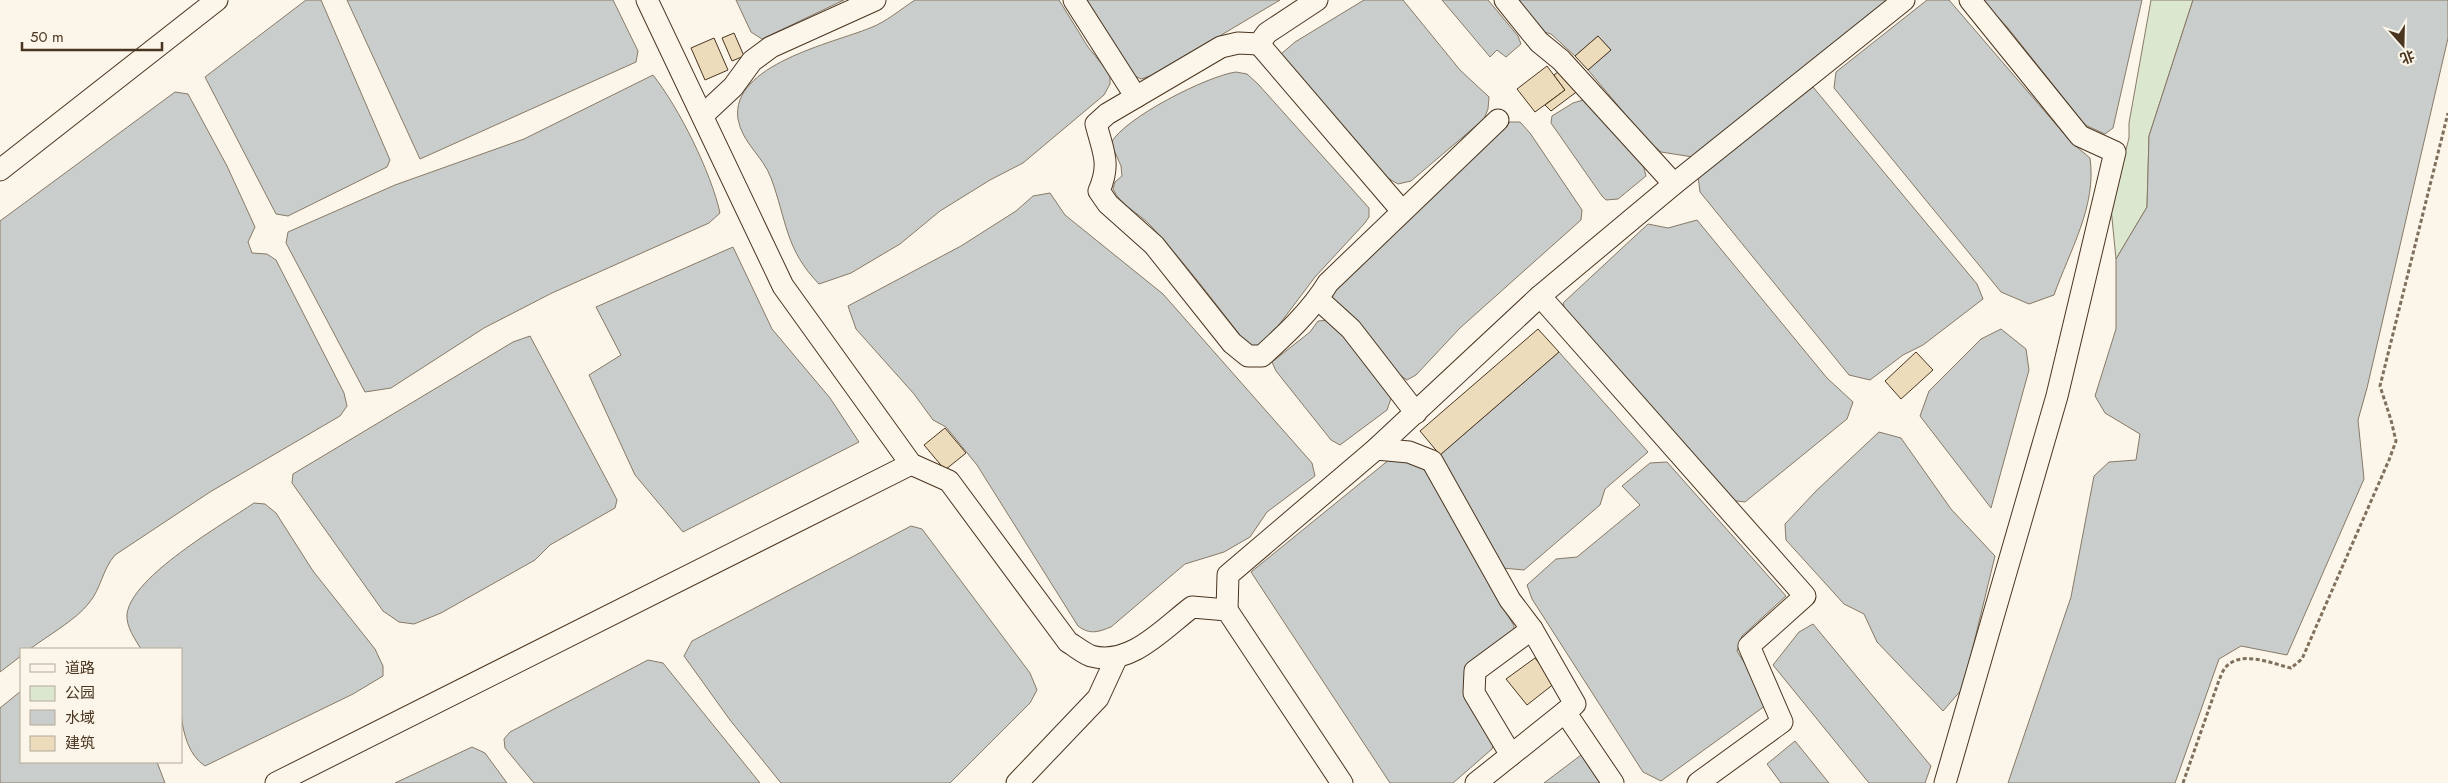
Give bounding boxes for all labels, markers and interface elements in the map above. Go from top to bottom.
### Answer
scale bar [22,20,162,52]
north arrow [2378,20,2428,70]
text: 50 m [30,26,64,48]
text: 北 [2397,45,2417,69]
legend [20,648,182,763]
text: 道路 [65,657,95,679]
text: 公园 [65,682,95,704]
text: 水域 [65,707,95,729]
text: 建筑 [65,732,95,754]

